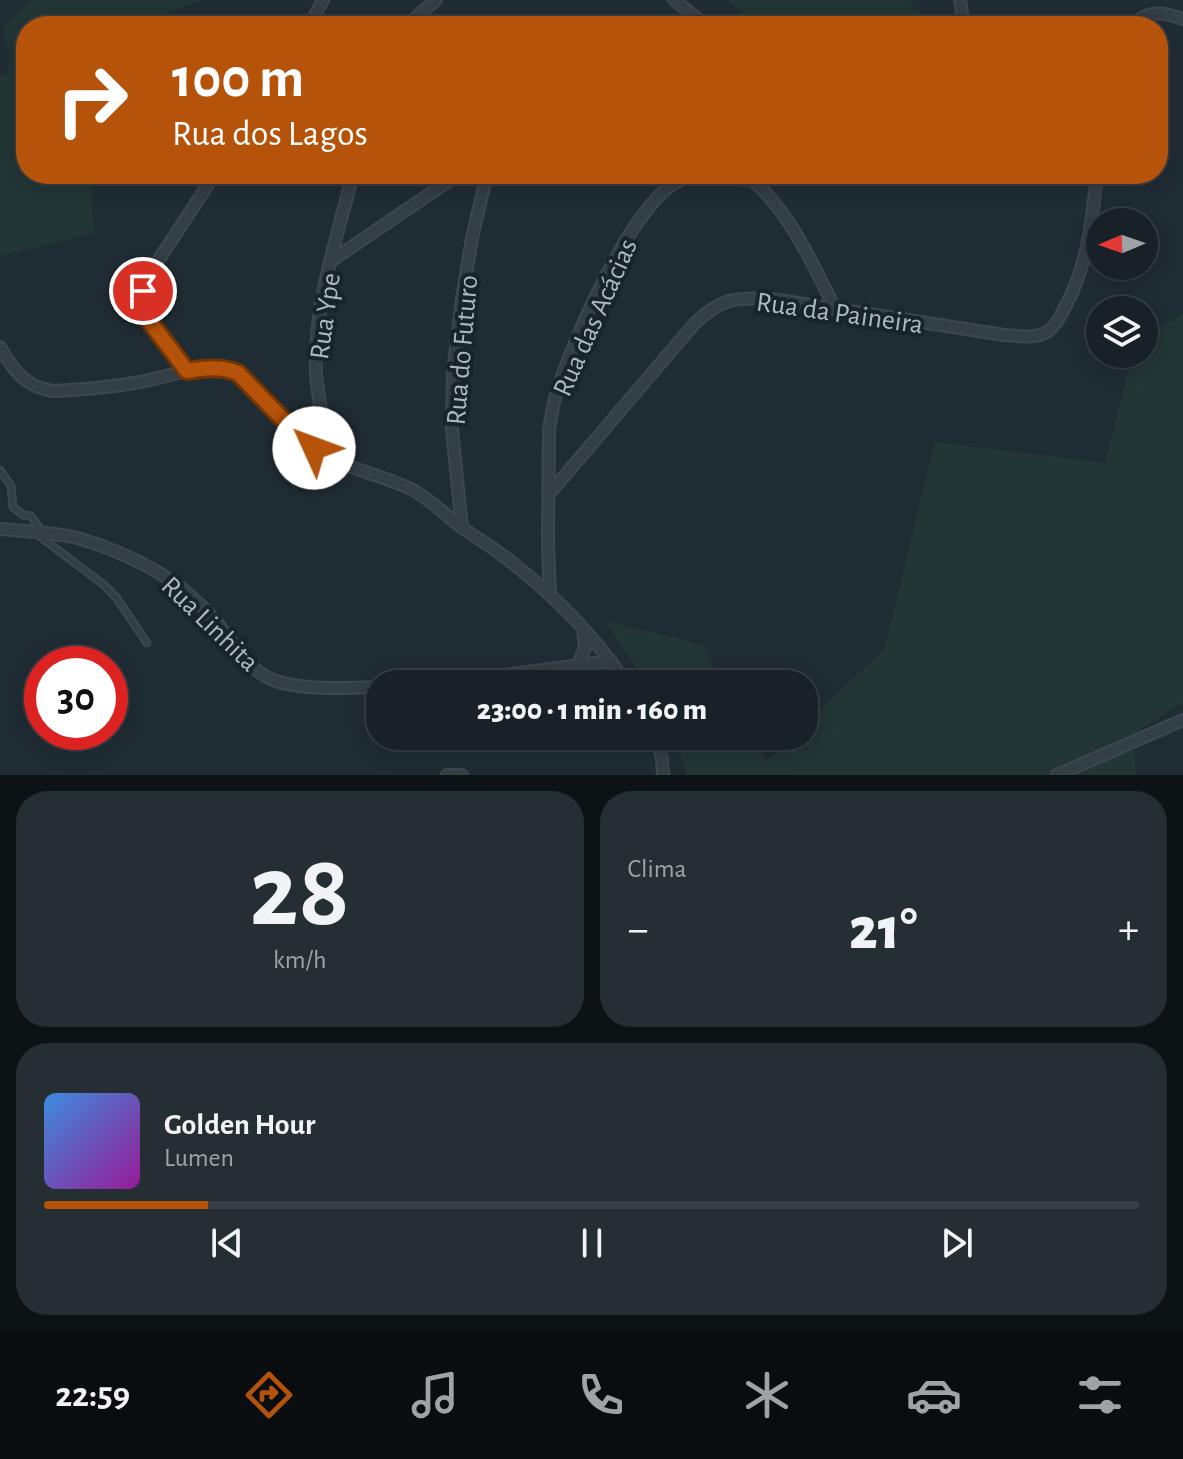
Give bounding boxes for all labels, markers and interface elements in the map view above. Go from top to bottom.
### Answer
icon: right [40,48,144,152]
text: 100 m [172,51,304,107]
text: Rua dos Lagos [172,116,368,152]
north arrow [1086,208,1158,280]
map controls [1086,208,1158,368]
street label: Rua das Acácias [549,235,643,401]
pin [109,257,177,325]
icon: arrive [121,269,165,313]
street label: Rua Ype [306,271,346,361]
street label: Rua do Futuro [442,274,483,426]
street label: Rua da Paineira [754,288,925,340]
button: layers [1086,296,1158,368]
position arrow [272,406,356,490]
street label: Rua Linhita [156,572,264,677]
speed limit sign: 30 [24,646,128,750]
text: 23:00 · 1 min · 160 m [477,695,707,725]
text: 28 [250,841,350,945]
text: Clima [628,856,687,882]
text: 21° [849,900,917,960]
text: − [628,908,649,952]
text: + [1118,908,1139,952]
text: km/h [273,947,327,973]
text: Golden Hour [164,1110,316,1140]
text: Lumen [164,1145,234,1171]
icon: previous [205,1221,249,1265]
icon: pause [570,1221,614,1265]
icon: next [935,1221,979,1265]
icon: directions [241,1367,297,1423]
icon: music [407,1367,463,1423]
icon: phone [573,1367,629,1423]
icon: climate [739,1367,795,1423]
icon: car [906,1367,962,1423]
icon: filters [1072,1367,1128,1423]
text: 22:59 [55,1377,130,1413]

